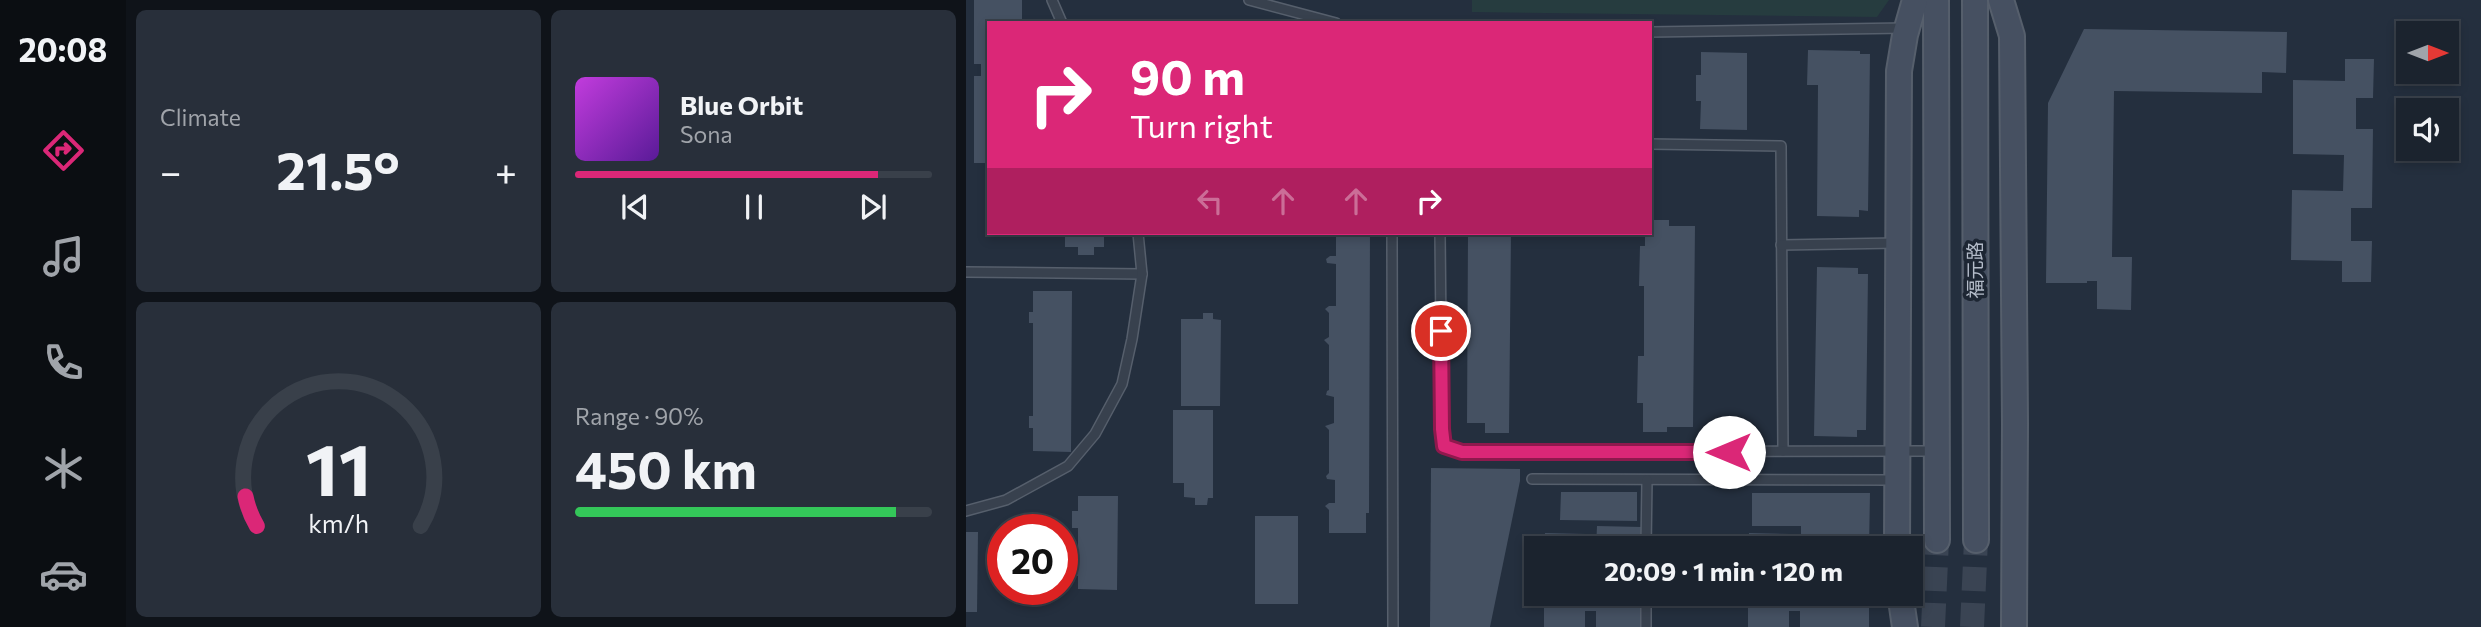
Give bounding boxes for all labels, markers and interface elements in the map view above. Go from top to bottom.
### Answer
north arrow [2396,21,2459,84]
map controls [2396,21,2459,161]
text: 20:08 [19,29,107,69]
text: 90 m [1130,45,1245,105]
icon: right [1015,49,1106,140]
text: Blue Orbit [680,89,803,120]
button: sound [2396,98,2459,161]
text: Climate [160,103,241,131]
text: Turn right [1130,105,1273,145]
text: Sona [680,120,732,148]
icon: directions [39,126,88,175]
text: 21.5° [276,137,400,201]
text: − [160,147,182,194]
text: + [495,147,517,194]
icon: left [1191,182,1229,220]
icon: ahead [1264,182,1302,220]
icon: ahead [1337,182,1375,220]
icon: right [1410,182,1448,220]
icon: previous [616,188,654,226]
icon: pause [735,188,773,226]
icon: next [854,188,892,226]
icon: music [39,232,88,281]
street label: 福元路 [1963,241,1986,299]
pin [1411,301,1471,361]
icon: arrive [1422,312,1460,350]
icon: phone [39,338,88,387]
text: Range · 90% [575,402,703,430]
position arrow [1692,415,1766,489]
text: 11 [306,422,371,511]
text: 450 km [575,436,757,500]
icon: climate [39,444,88,493]
text: km/h [308,507,369,537]
speed limit sign: 20 [987,514,1078,605]
icon: car [39,550,88,599]
text: 20:09 · 1 min · 120 m [1604,555,1843,586]

